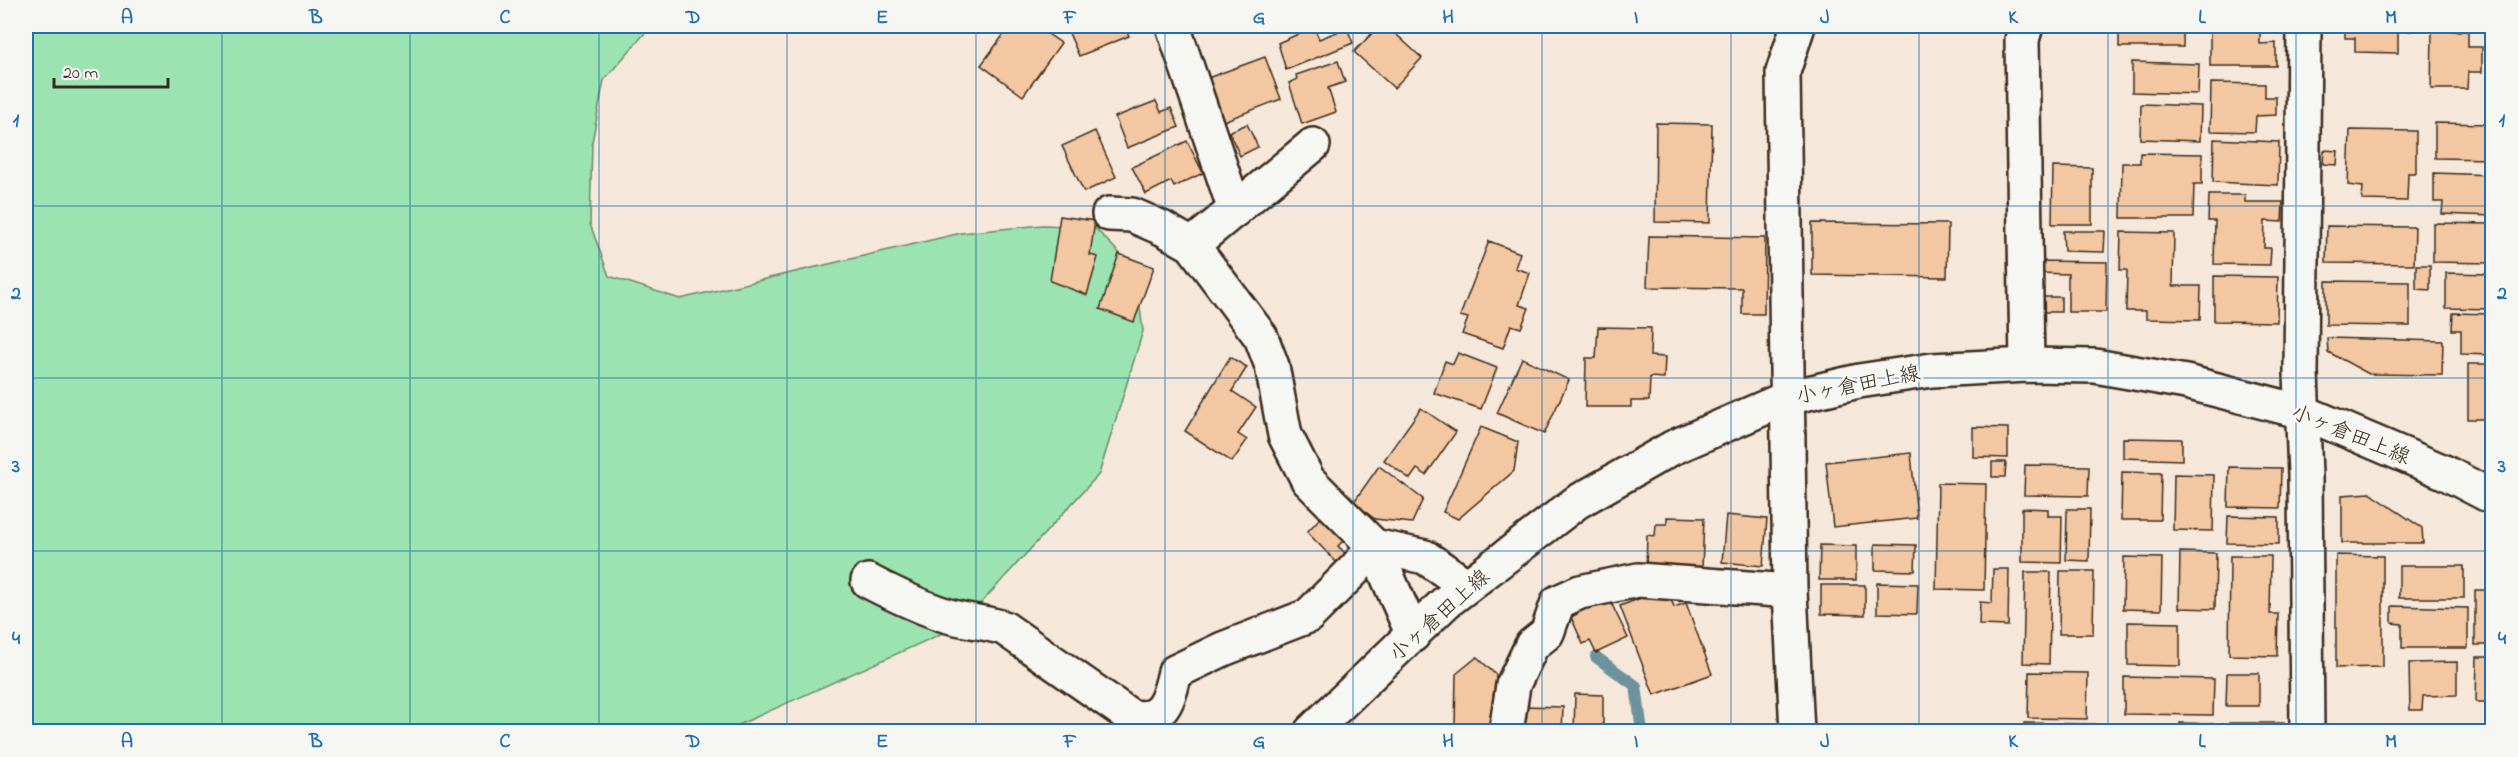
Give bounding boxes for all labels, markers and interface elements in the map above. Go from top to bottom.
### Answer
text: A [121,4,133,33]
text: B [308,4,323,33]
text: C [500,4,511,33]
text: D [685,4,700,33]
text: E [876,4,888,33]
text: F [1063,4,1077,33]
text: G [1253,4,1266,33]
text: H [1442,4,1454,33]
text: I [1634,4,1639,33]
text: J [1820,4,1830,33]
text: K [2008,4,2019,33]
text: L [2198,4,2206,33]
text: M [2385,4,2397,33]
scale bar [54,51,168,89]
text: 20 m [63,61,98,87]
text: 1 [13,107,20,136]
text: 1 [2499,107,2506,136]
text: 2 [10,280,21,309]
text: 2 [2496,280,2507,309]
street label: 小ヶ倉田上線 [1794,359,1923,413]
street label: 小ヶ倉田上線 [2286,398,2414,473]
text: 3 [11,453,20,482]
text: 3 [2497,453,2506,482]
street label: 小ヶ倉田上線 [1383,563,1497,670]
text: 4 [12,625,21,654]
text: 4 [2498,625,2507,654]
text: A [121,728,133,757]
text: B [308,728,323,757]
text: C [500,728,511,757]
text: D [685,728,700,757]
text: E [876,728,888,757]
text: F [1063,728,1077,757]
text: G [1253,728,1266,757]
text: H [1442,728,1454,757]
text: I [1634,728,1639,757]
text: J [1820,728,1830,757]
text: K [2008,728,2019,757]
text: L [2198,728,2206,757]
text: M [2385,728,2397,757]

